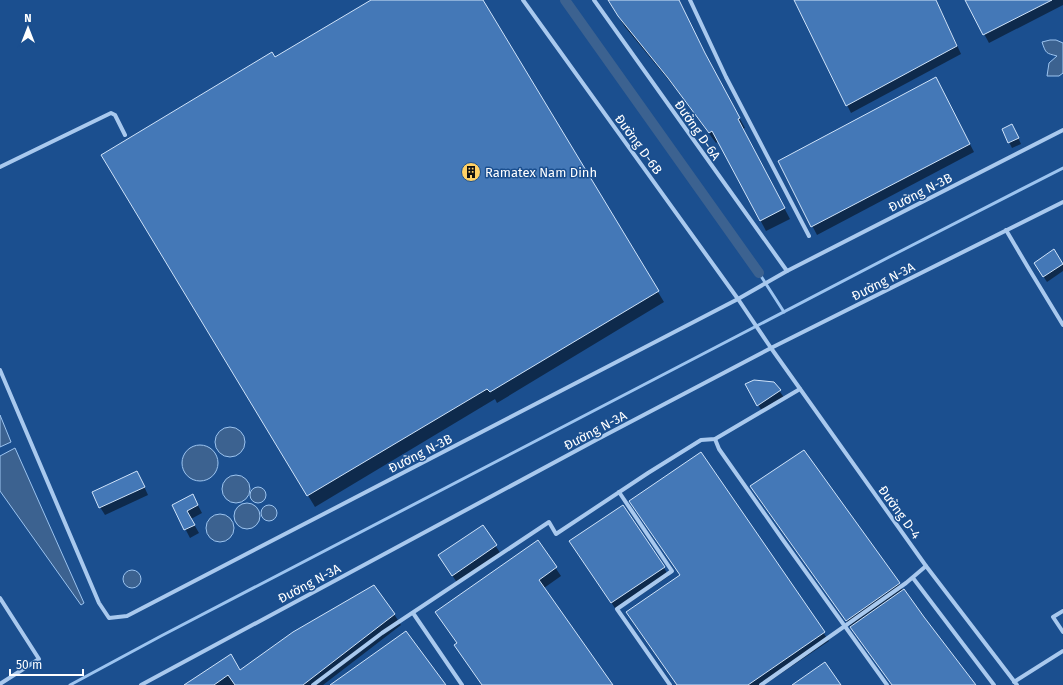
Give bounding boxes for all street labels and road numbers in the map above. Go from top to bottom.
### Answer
street label: Đường D-6A [671,97,724,164]
street label: Đường D-6B [612,112,665,177]
street label: Đường N-3B [886,170,955,215]
street label: Đường N-3A [849,259,918,304]
street label: Đường N-3A [561,407,630,453]
street label: Đường N-3B [386,431,455,476]
street label: Đường D-4 [875,483,924,542]
street label: Đường N-3A [275,560,344,606]

